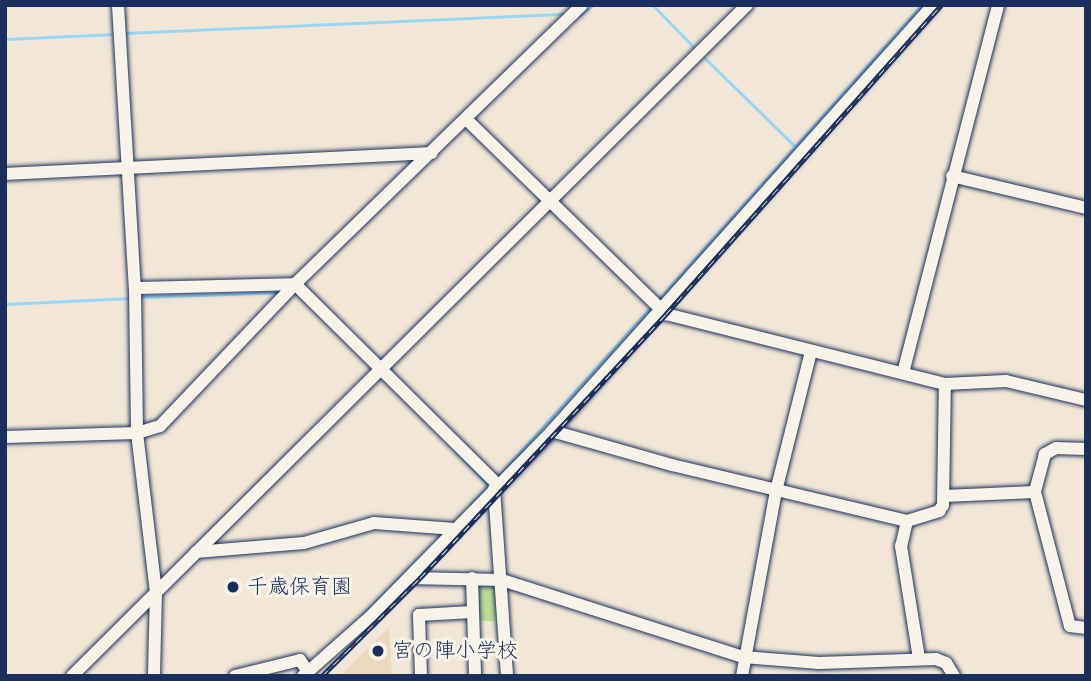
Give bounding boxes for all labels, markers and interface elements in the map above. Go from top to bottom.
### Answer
place label: 千歳保育園 [247,574,352,600]
marker: 千歳保育園 [225,579,241,595]
place label: 宮の陣小学校 [392,638,518,664]
marker: 宮の陣小学校 [370,643,386,659]

